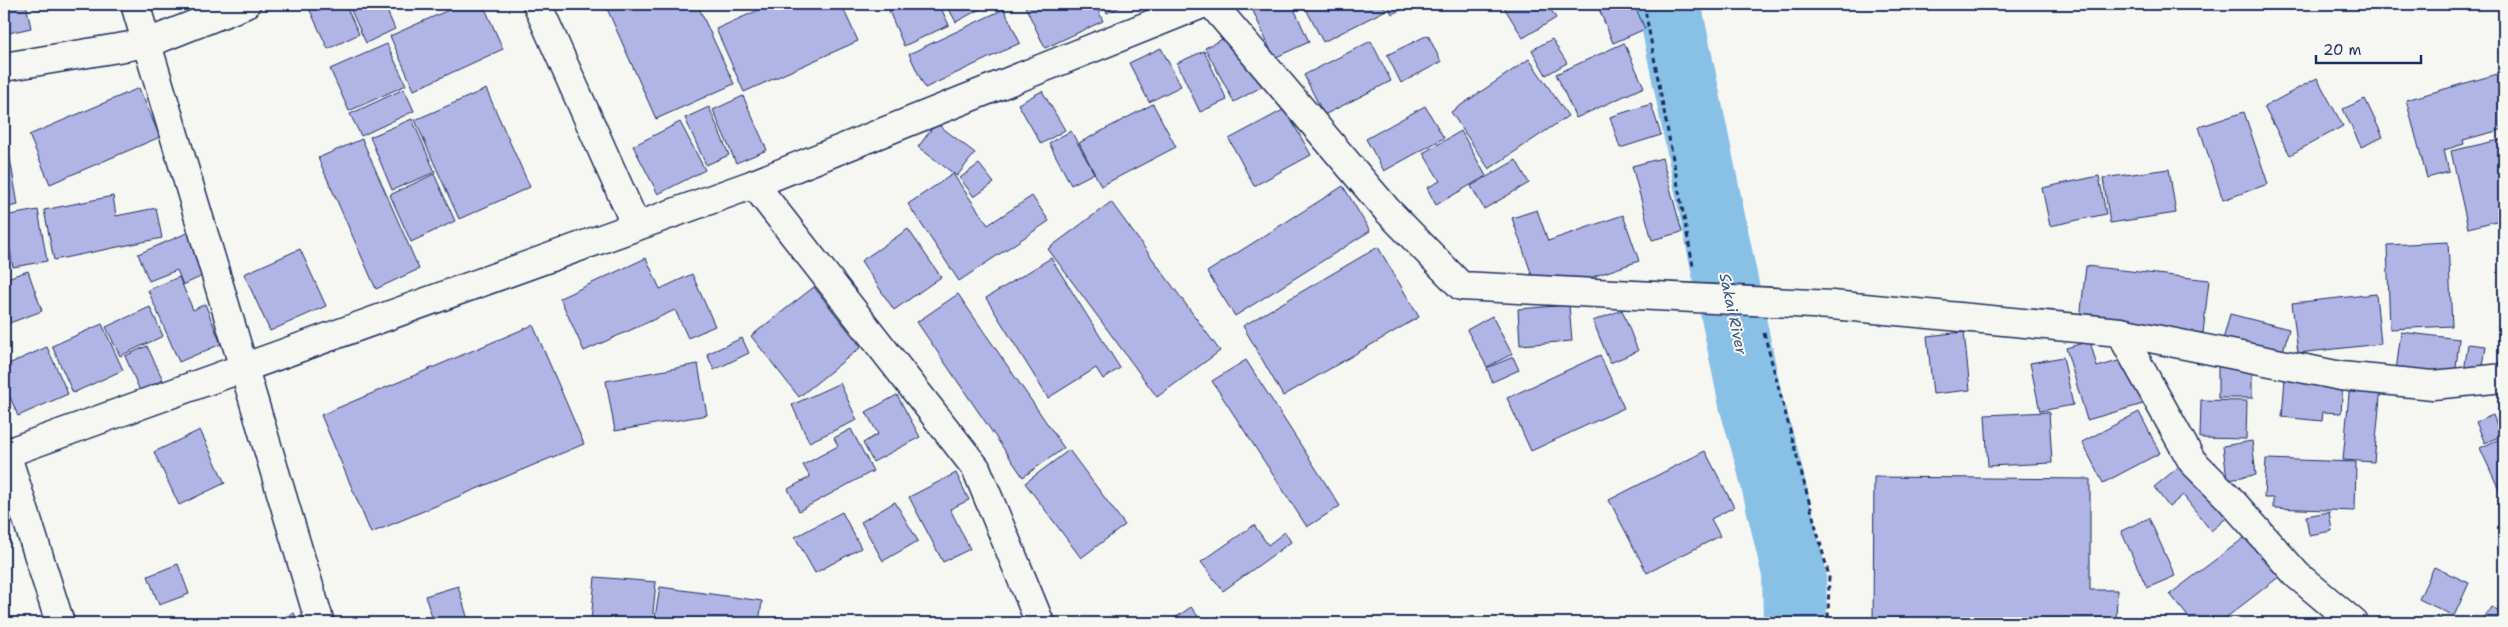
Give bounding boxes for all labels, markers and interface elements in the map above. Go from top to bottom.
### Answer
scale bar [2316,32,2420,64]
text: 20 m [2323,40,2362,60]
water label: Sakai River [1715,271,1752,357]

